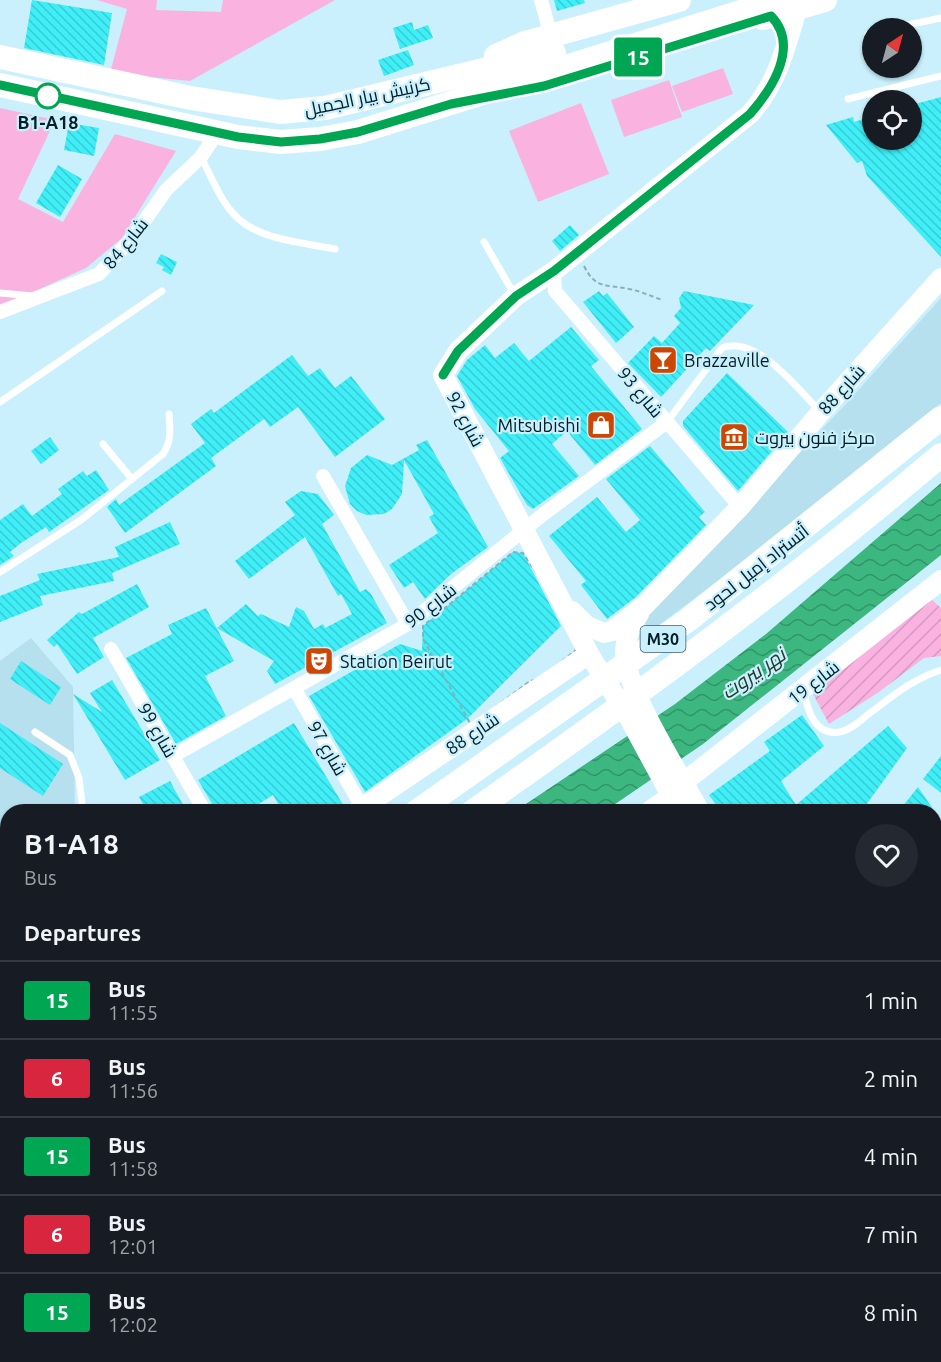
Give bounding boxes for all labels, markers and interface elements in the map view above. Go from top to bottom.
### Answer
north arrow [862,18,922,78]
map controls [862,18,922,150]
line badge: 15 [611,38,665,76]
text: 15 [626,45,650,69]
street label: كرنيش بيار الجميل [302,73,432,121]
marker: B1-A18 [35,83,61,109]
button: locate [862,90,922,150]
place label: B1-A18 [18,112,78,132]
street label: شارع 84 [99,214,154,274]
bar icon: Brazzaville [647,344,679,376]
place label: Brazzaville [684,350,770,370]
street label: شارع 88 [814,360,871,420]
street label: شارع 93 [612,363,668,423]
street label: شارع 92 [441,388,489,451]
shop icon: Mitsubishi [585,409,617,441]
place label: Mitsubishi [497,415,580,435]
museum icon: مركز فنون بيروت [718,421,750,453]
place label: مركز فنون بيروت [755,427,875,449]
street label: أتستراد إميل لحود [700,520,813,615]
street label: شارع 90 [400,579,461,634]
road number: M30 [640,626,686,652]
water label: نهر بيروت [716,641,792,704]
theatre icon: Station Beirut [303,645,335,677]
place label: Station Beirut [340,651,452,671]
street label: شارع 19 [783,656,844,711]
street label: شارع 99 [132,699,181,762]
street label: شارع 88 [442,708,504,760]
street label: شارع 97 [302,717,351,780]
button: heart [855,824,918,887]
text: B1-A18 [24,828,119,859]
text: Bus [24,866,57,889]
text: Departures [24,920,141,945]
text: Bus [108,976,146,1001]
text: 15 [45,988,69,1012]
text: 1 min [864,988,918,1013]
text: 11:55 [108,1001,158,1024]
text: Bus [108,1054,146,1079]
text: 6 [51,1066,63,1090]
text: 2 min [864,1066,918,1091]
text: 11:56 [108,1079,158,1102]
text: Bus [108,1132,146,1157]
text: 15 [45,1144,69,1168]
text: 4 min [864,1144,918,1169]
text: 11:58 [108,1157,158,1180]
text: Bus [108,1210,146,1235]
text: 6 [51,1222,63,1246]
text: 7 min [864,1222,918,1247]
text: 12:01 [108,1235,158,1258]
text: Bus [108,1288,146,1313]
text: 15 [45,1300,69,1324]
text: 8 min [864,1300,918,1325]
text: 12:02 [108,1313,158,1336]

